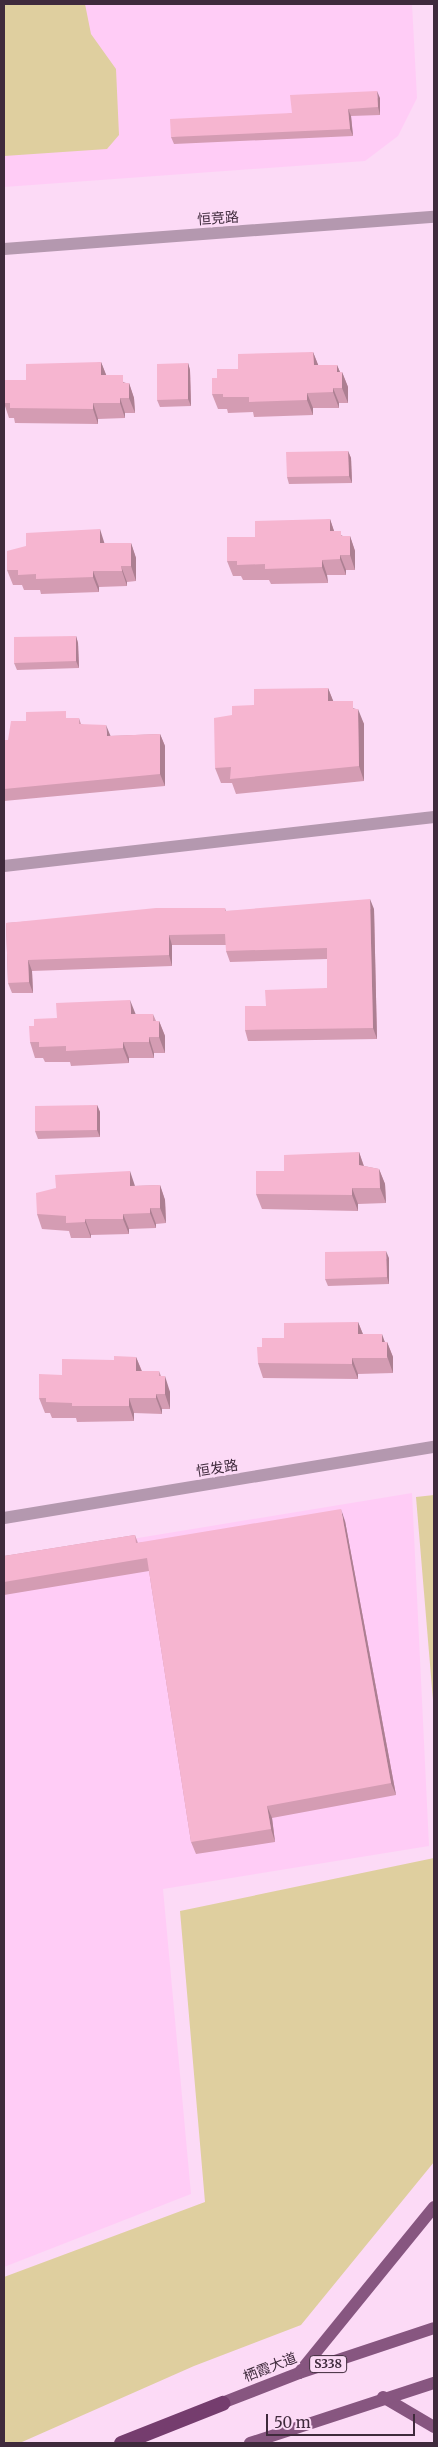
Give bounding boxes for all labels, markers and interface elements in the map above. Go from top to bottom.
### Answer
street label: 恒竞路 [196,208,240,228]
street label: 恒发路 [195,1456,239,1480]
street label: 栖霞大道 [241,2349,299,2385]
road number: S338 [308,2354,348,2374]
scale bar [268,2404,417,2436]
text: 50 m [274,2413,311,2432]

